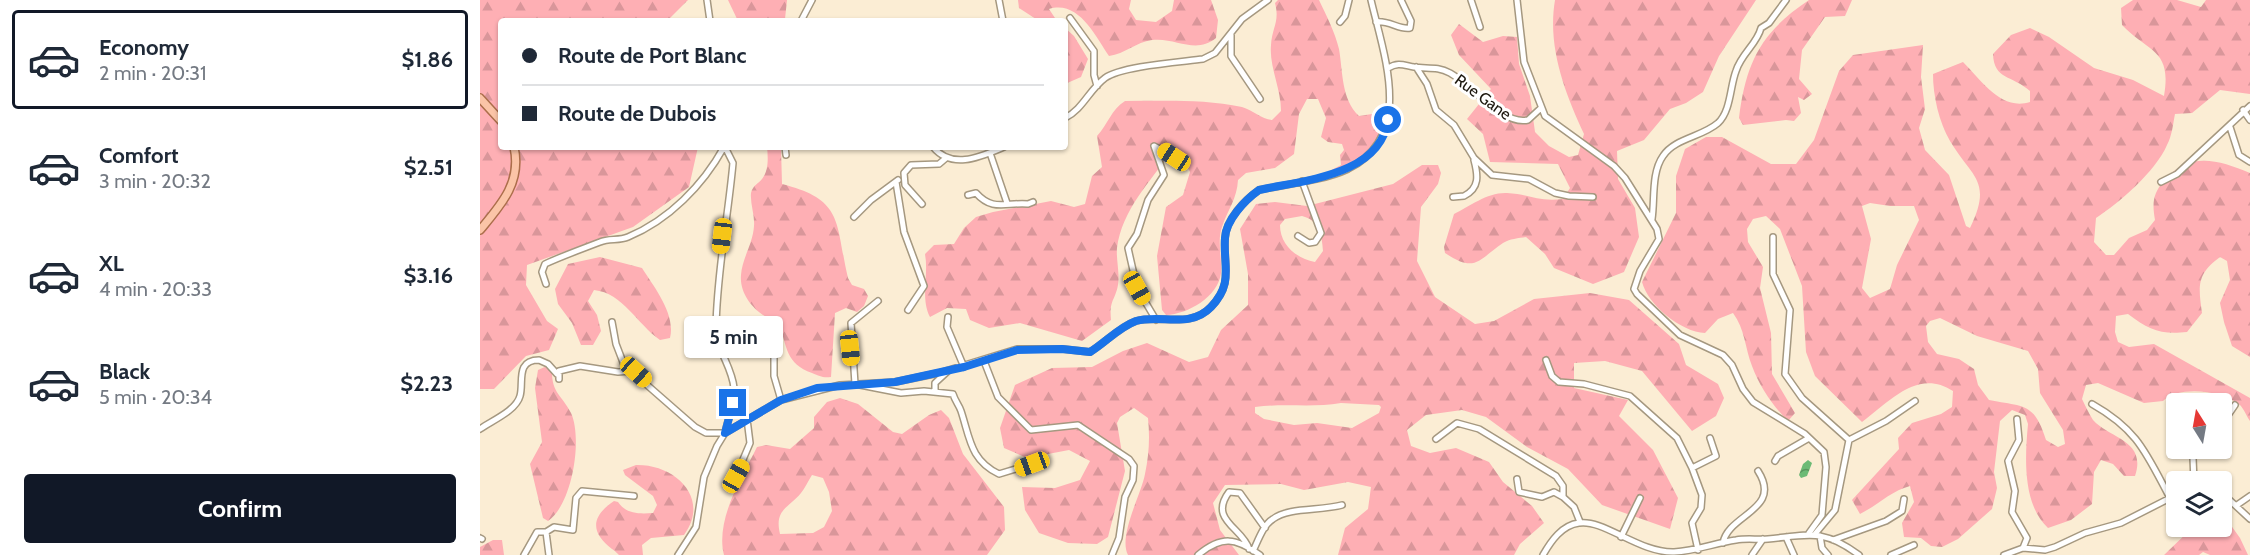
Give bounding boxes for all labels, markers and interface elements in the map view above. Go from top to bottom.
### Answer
icon: car [27,33,81,87]
text: Economy [99,34,189,61]
text: Route de Port Blanc [558,42,746,69]
text: $1.86 [402,46,453,73]
text: 2 min · 20:31 [99,61,207,85]
street label: Rue Gane [1451,70,1515,124]
text: Route de Dubois [558,100,716,127]
route start [1374,106,1401,133]
car [1154,140,1194,174]
icon: car [27,141,81,195]
text: Comfort [99,142,178,169]
text: $2.51 [404,154,453,181]
text: 3 min · 20:32 [99,169,211,193]
car [711,217,733,255]
icon: car [27,249,81,303]
text: XL [99,250,124,277]
text: $3.16 [403,262,453,289]
car [1120,268,1154,308]
text: 4 min · 20:33 [99,277,212,301]
callout: 5 min [684,316,782,358]
text: 5 min [709,325,758,349]
car [839,329,861,367]
car [617,353,655,391]
icon: car [27,357,81,411]
text: Black [99,358,150,385]
text: $2.23 [400,370,453,397]
text: 5 min · 20:34 [99,385,212,409]
route end [719,389,746,416]
north arrow [2166,393,2232,459]
map controls [2166,393,2232,537]
car [1012,449,1052,479]
car [719,456,753,496]
button: layers [2166,471,2232,537]
button: Confirm [24,474,456,543]

